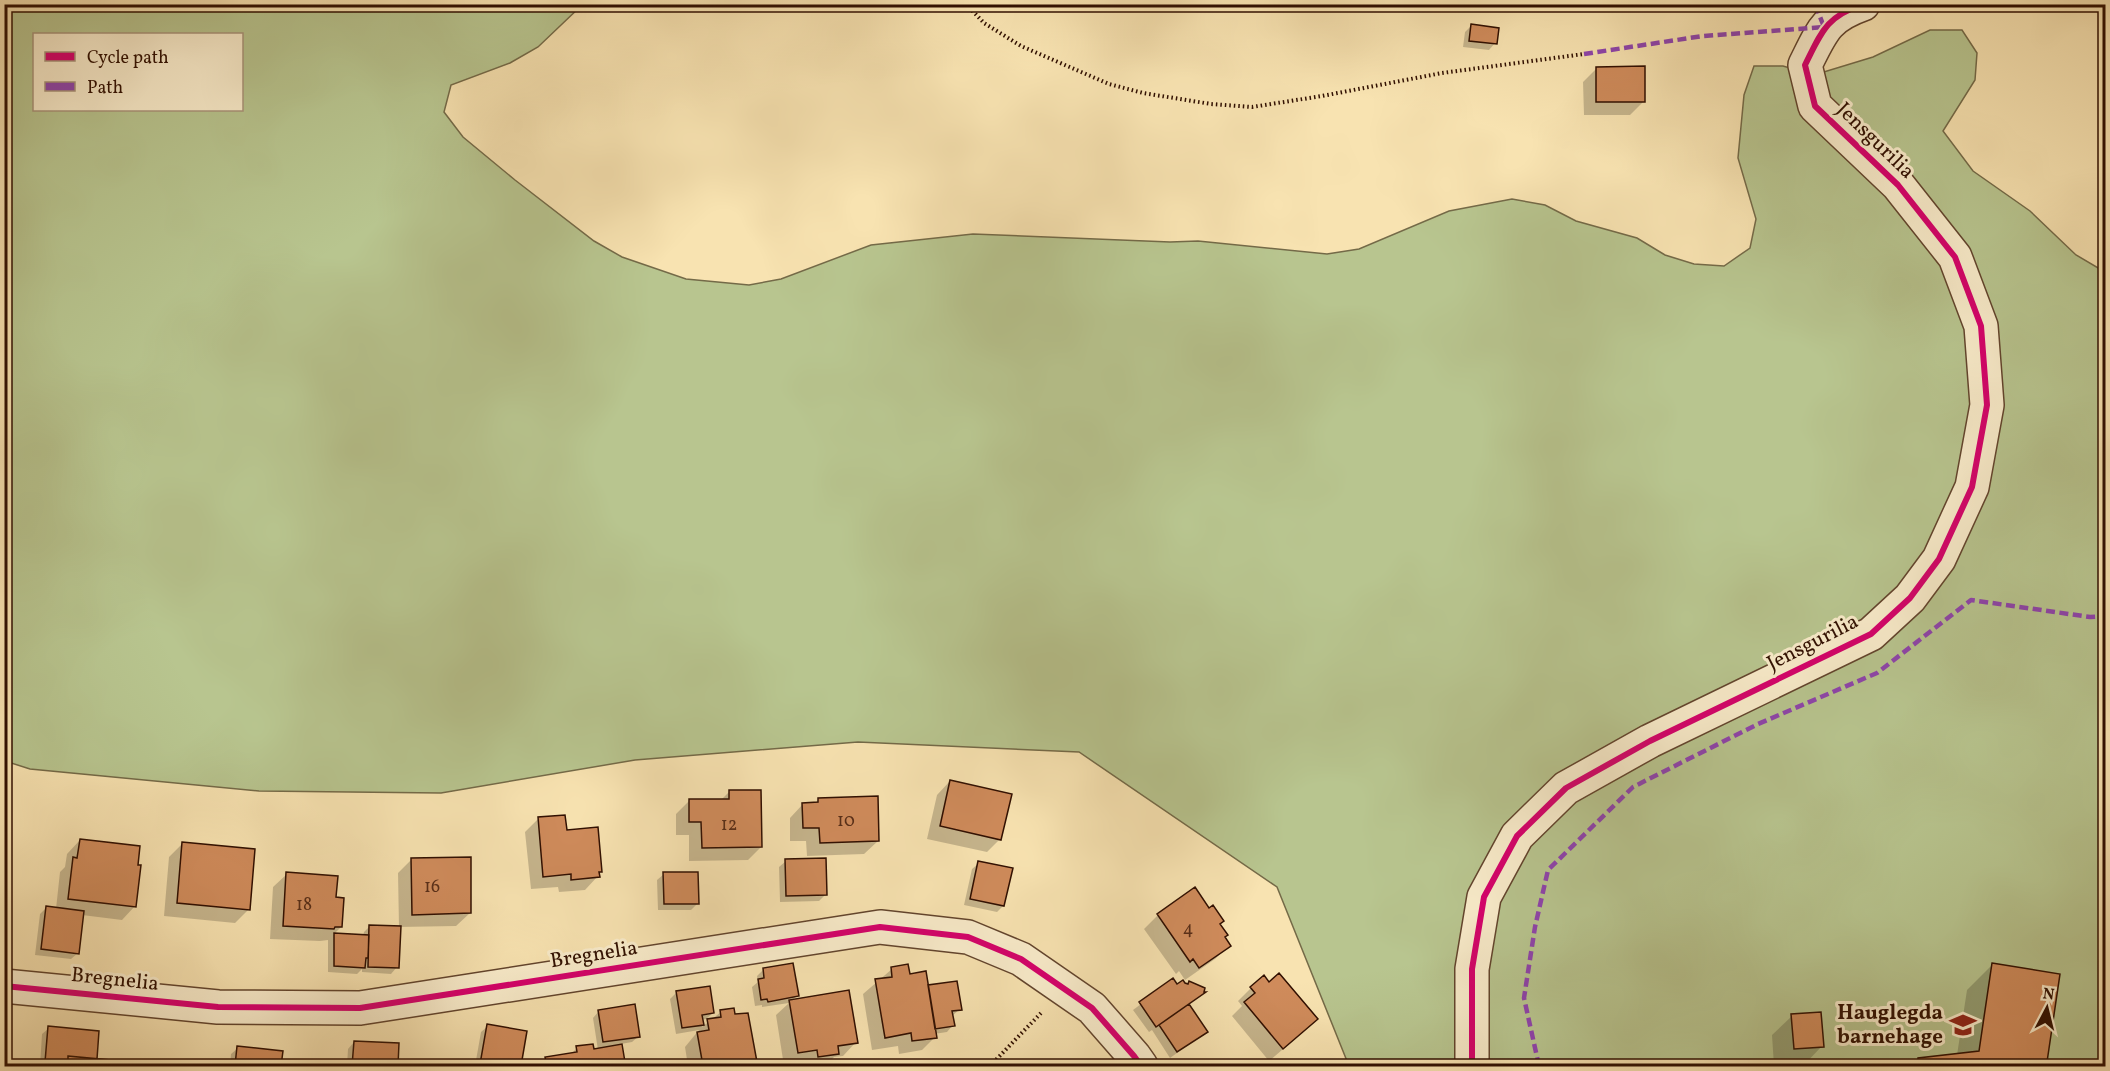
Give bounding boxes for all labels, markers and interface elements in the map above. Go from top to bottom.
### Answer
legend [33,33,243,111]
text: Cycle path [87,46,169,71]
text: Path [87,76,123,101]
street label: Jensgurilia [1829,96,1921,186]
street label: Jensgurilia [1762,608,1864,678]
house number: 10 [837,809,855,834]
house number: 12 [721,813,737,838]
house number: 16 [424,875,440,900]
house number: 18 [296,893,312,918]
house number: 4 [1183,917,1193,942]
street label: Bregnelia [548,934,640,976]
street label: Bregnelia [70,961,160,999]
north arrow [2017,978,2077,1038]
text: N [2041,983,2056,1007]
place label: Hauglegda barnehage [1837,999,1943,1052]
school or university icon: Hauglegda barnehage [1948,1010,1978,1040]

